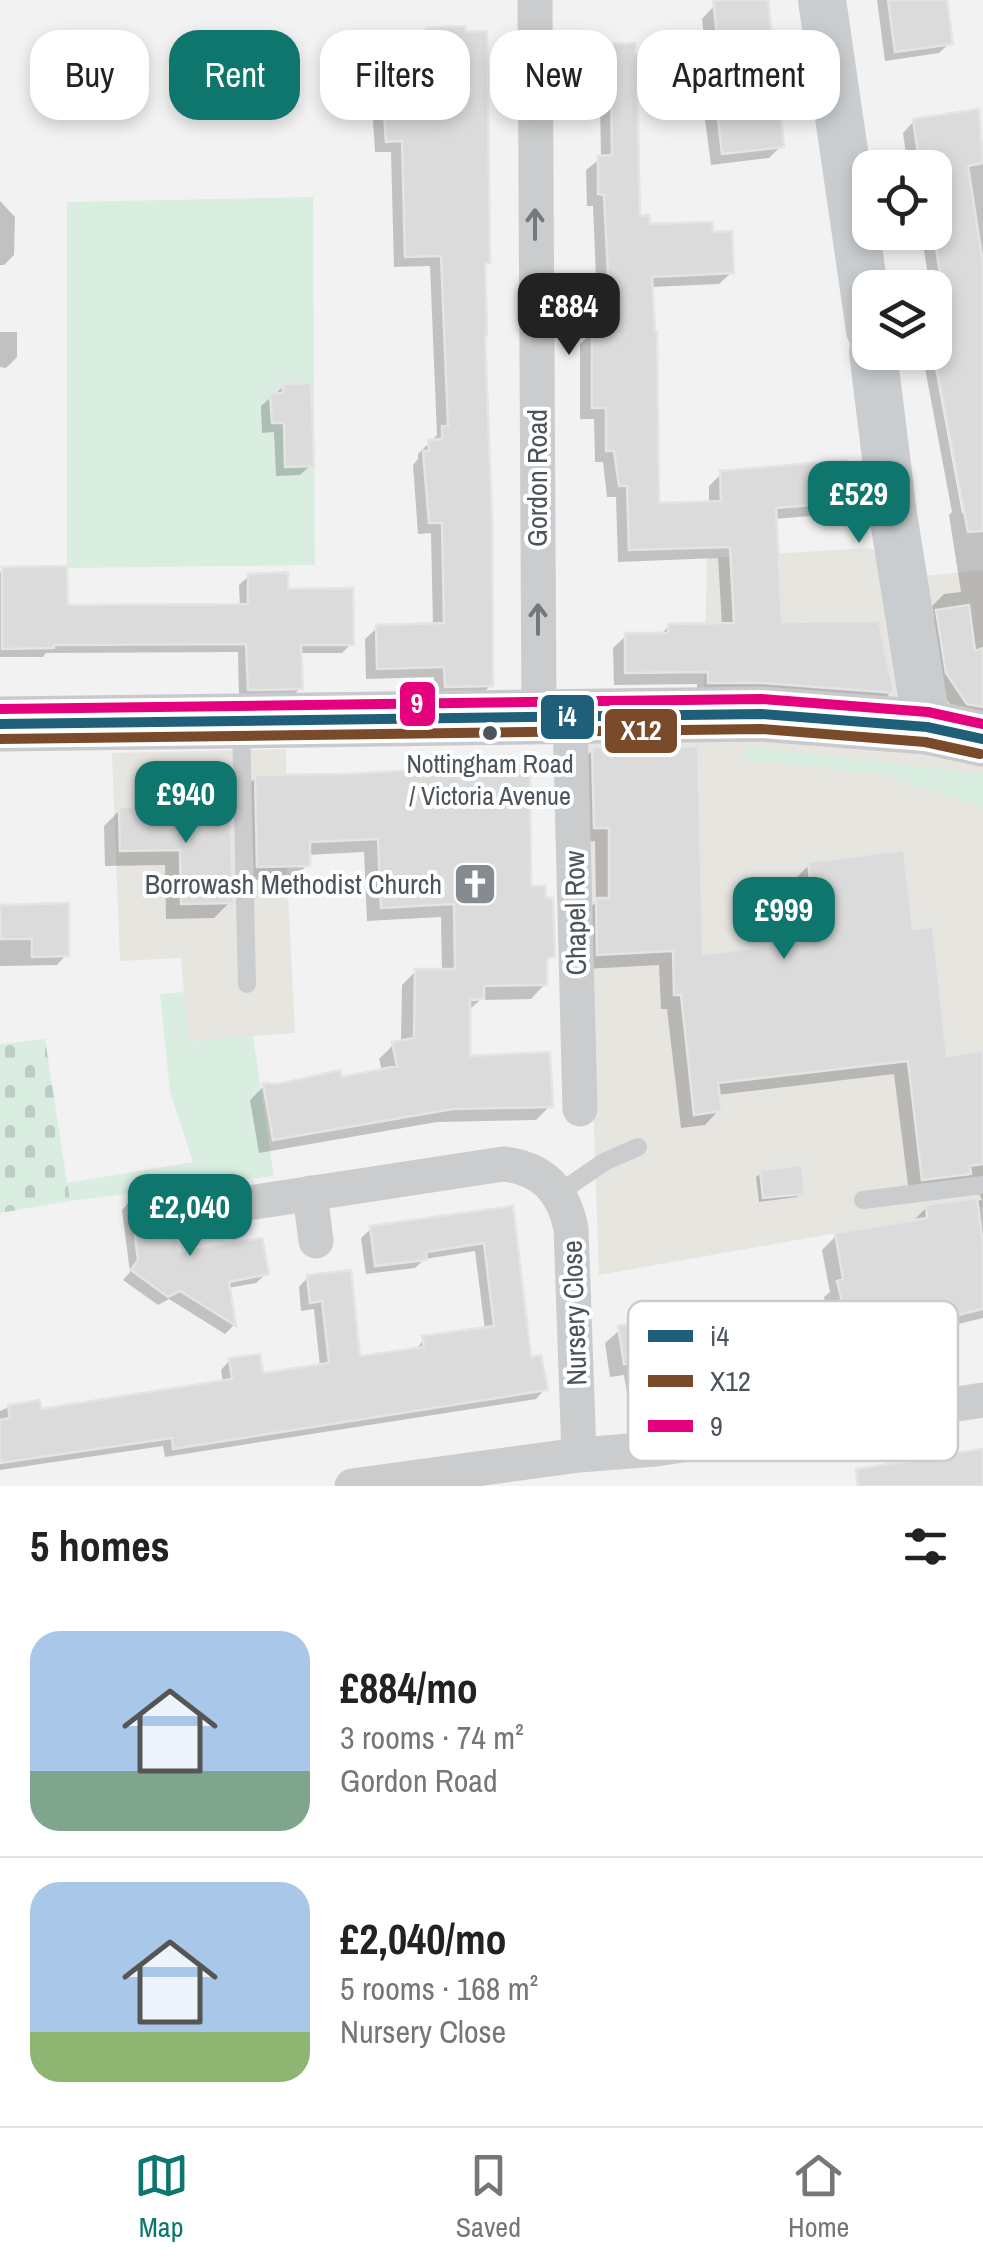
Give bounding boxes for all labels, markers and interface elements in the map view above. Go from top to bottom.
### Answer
chip: Buy [30,30,149,120]
chip: Rent [169,30,300,120]
chip: Filters [320,30,470,120]
chip: New [490,30,617,120]
chip: Apartment [637,30,840,120]
map controls [852,150,952,370]
button: locate [852,150,952,250]
one-way arrow [526,208,544,240]
button: layers [852,270,952,370]
pin: £884 [510,273,628,358]
text: £884 [540,284,598,327]
street label: Gordon Road [518,409,556,547]
pin: £529 [800,461,918,546]
text: £529 [830,472,888,515]
one-way arrow [528,603,548,636]
line badge: 9 [398,680,437,728]
text: 9 [411,684,423,722]
line badge: i4 [539,693,596,741]
text: i4 [557,697,577,735]
line badge: X12 [603,707,679,755]
text: X12 [621,711,661,749]
marker: Nottingham Road / Victoria Avenue [480,723,500,743]
place label: Nottingham Road / Victoria Avenue [406,746,574,813]
pin: £940 [127,761,245,846]
text: £940 [157,772,215,815]
street label: Chapel Row [555,850,595,976]
church icon: Borrowash Methodist Church [452,861,498,907]
place label: Borrowash Methodist Church [145,865,442,903]
pin: £999 [725,877,843,962]
text: £999 [755,888,813,931]
pin: £2,040 [109,1174,271,1259]
text: £2,040 [150,1185,230,1228]
street label: Nursery Close [552,1240,596,1386]
legend [628,1301,958,1461]
text: i4 [710,1317,729,1355]
text: X12 [710,1362,751,1400]
text: 9 [710,1407,723,1445]
text: 5 homes [30,1518,170,1574]
icon: filters [898,1519,953,1574]
text: £884/mo [340,1660,478,1716]
icon: home [110,1671,230,1791]
text: 3 rooms · 74 m² [340,1716,524,1759]
text: Gordon Road [340,1759,498,1802]
text: £2,040/mo [340,1911,507,1967]
icon: home [110,1922,230,2042]
text: 5 rooms · 168 m² [340,1967,538,2010]
text: Nursery Close [340,2010,506,2053]
tab: Map [134,2148,189,2246]
tab: Saved [456,2148,521,2246]
tab: Home [788,2148,849,2246]

